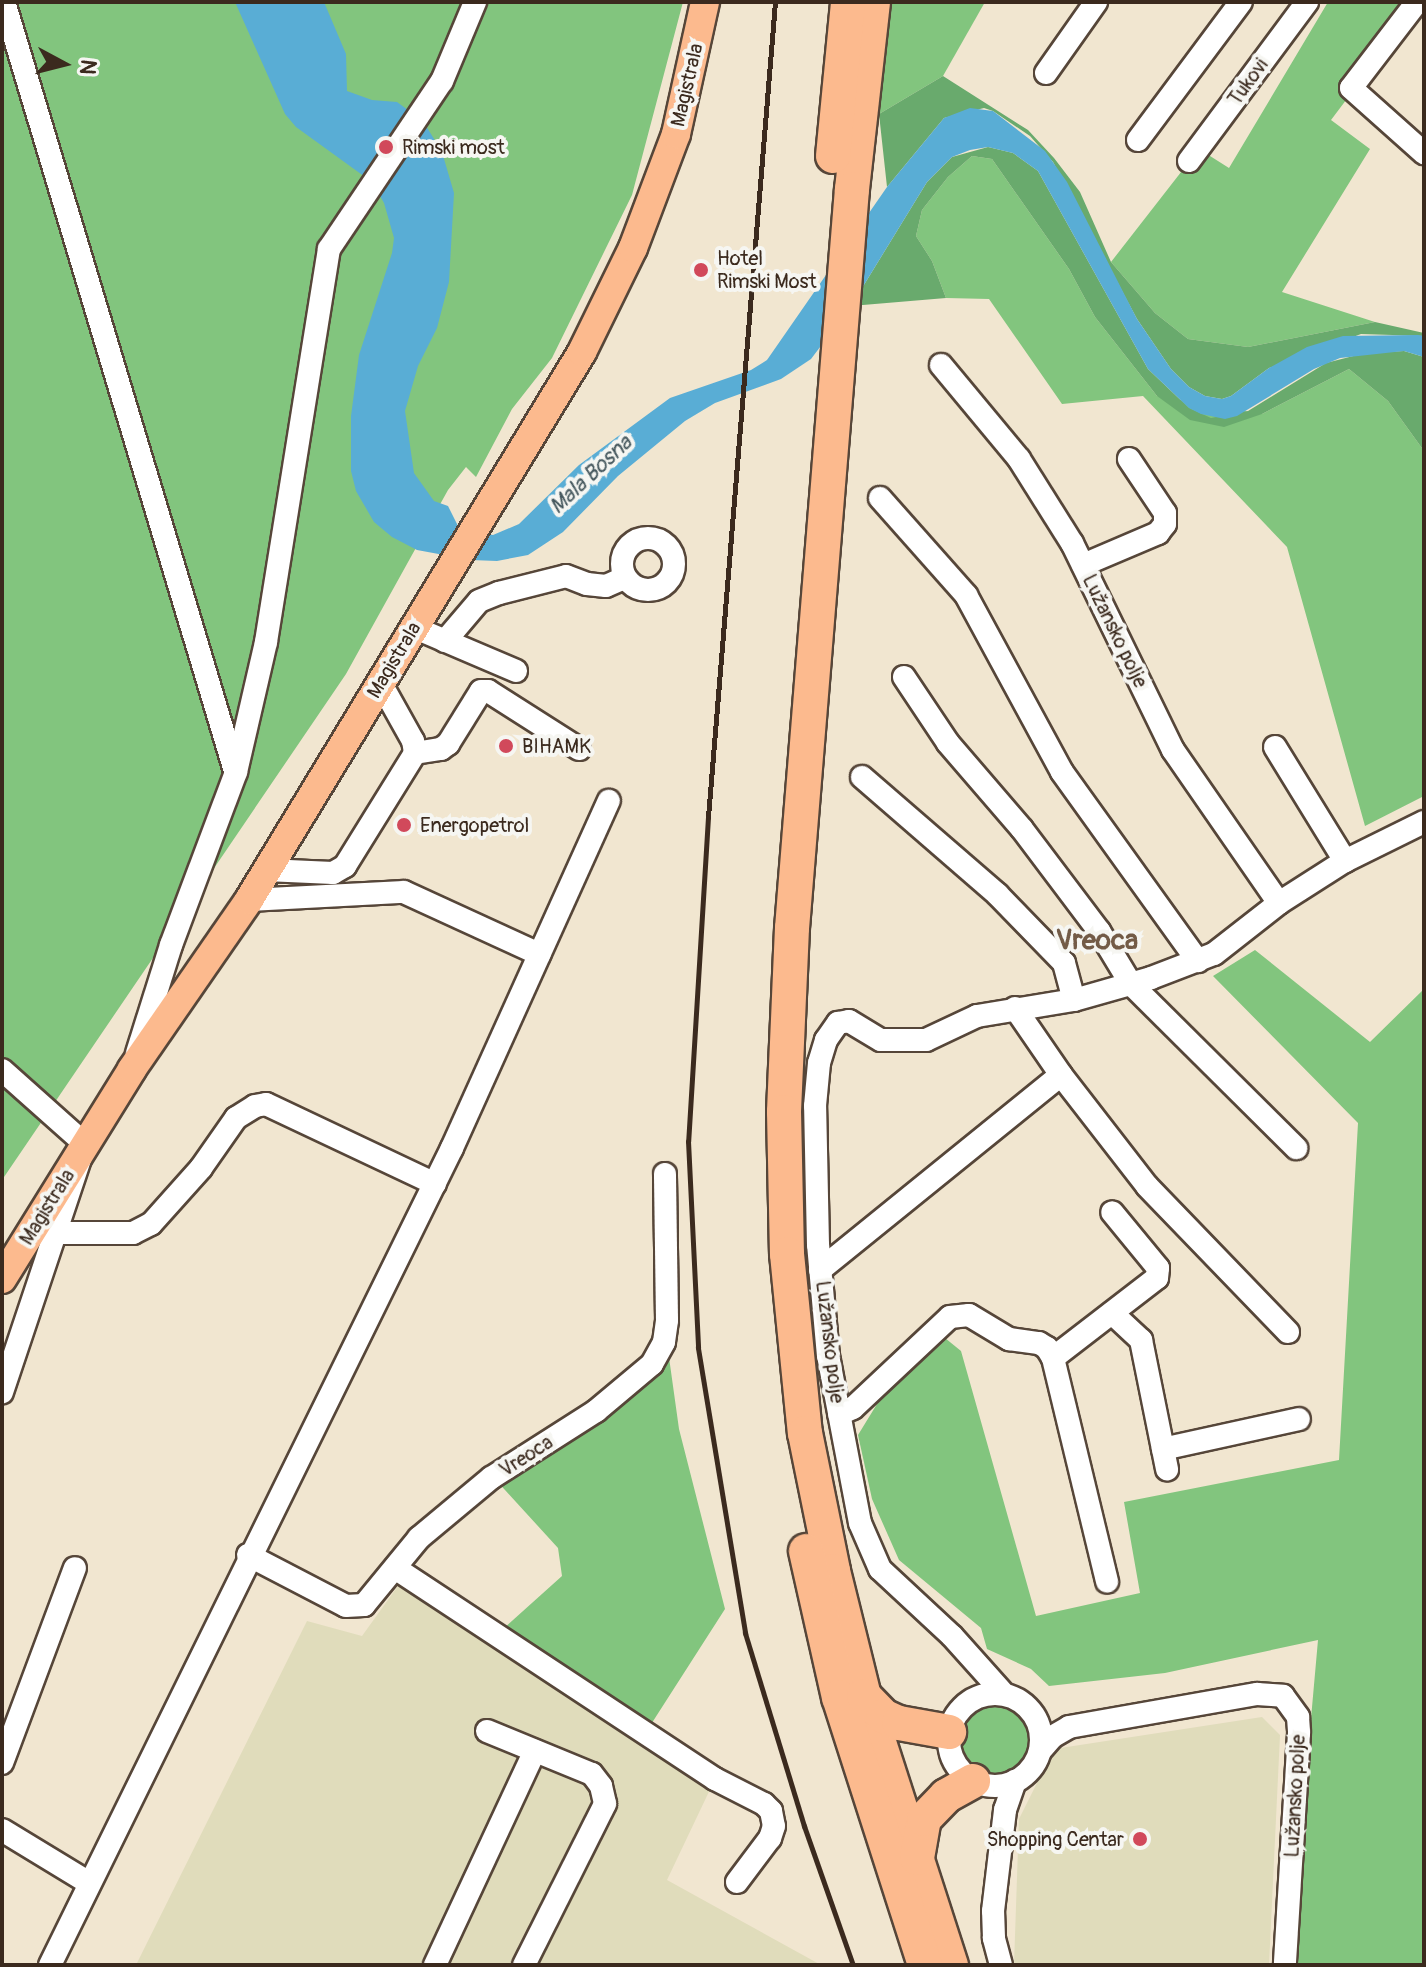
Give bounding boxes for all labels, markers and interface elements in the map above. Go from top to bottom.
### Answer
north arrow [24,24,104,104]
street label: Magistrala [666,41,708,129]
street label: Tukovi [1223,54,1273,110]
text: N [73,58,103,76]
place label: Rimski most [402,135,505,159]
marker: Rimski most [377,138,395,156]
place label: Hotel Rimski Most [717,246,816,293]
marker: Hotel Rimski Most [692,261,710,279]
water label: Mala Bosna [544,430,638,520]
street label: Lužansko polje [1077,570,1153,692]
street label: Magistrala [362,617,426,703]
place label: BIHAMK [522,734,591,758]
marker: BIHAMK [497,737,515,755]
place label: Energopetrol [420,813,529,837]
marker: Energopetrol [395,816,413,834]
district label: Vreoca [1056,924,1138,958]
street label: Magistrala [14,1165,80,1249]
street label: Lužansko polje [811,1279,849,1405]
street label: Vreoca [495,1430,557,1482]
street label: Lužansko polje [1280,1734,1310,1858]
place label: Shopping Centar [987,1827,1124,1851]
marker: Shopping Centar [1131,1830,1149,1848]

